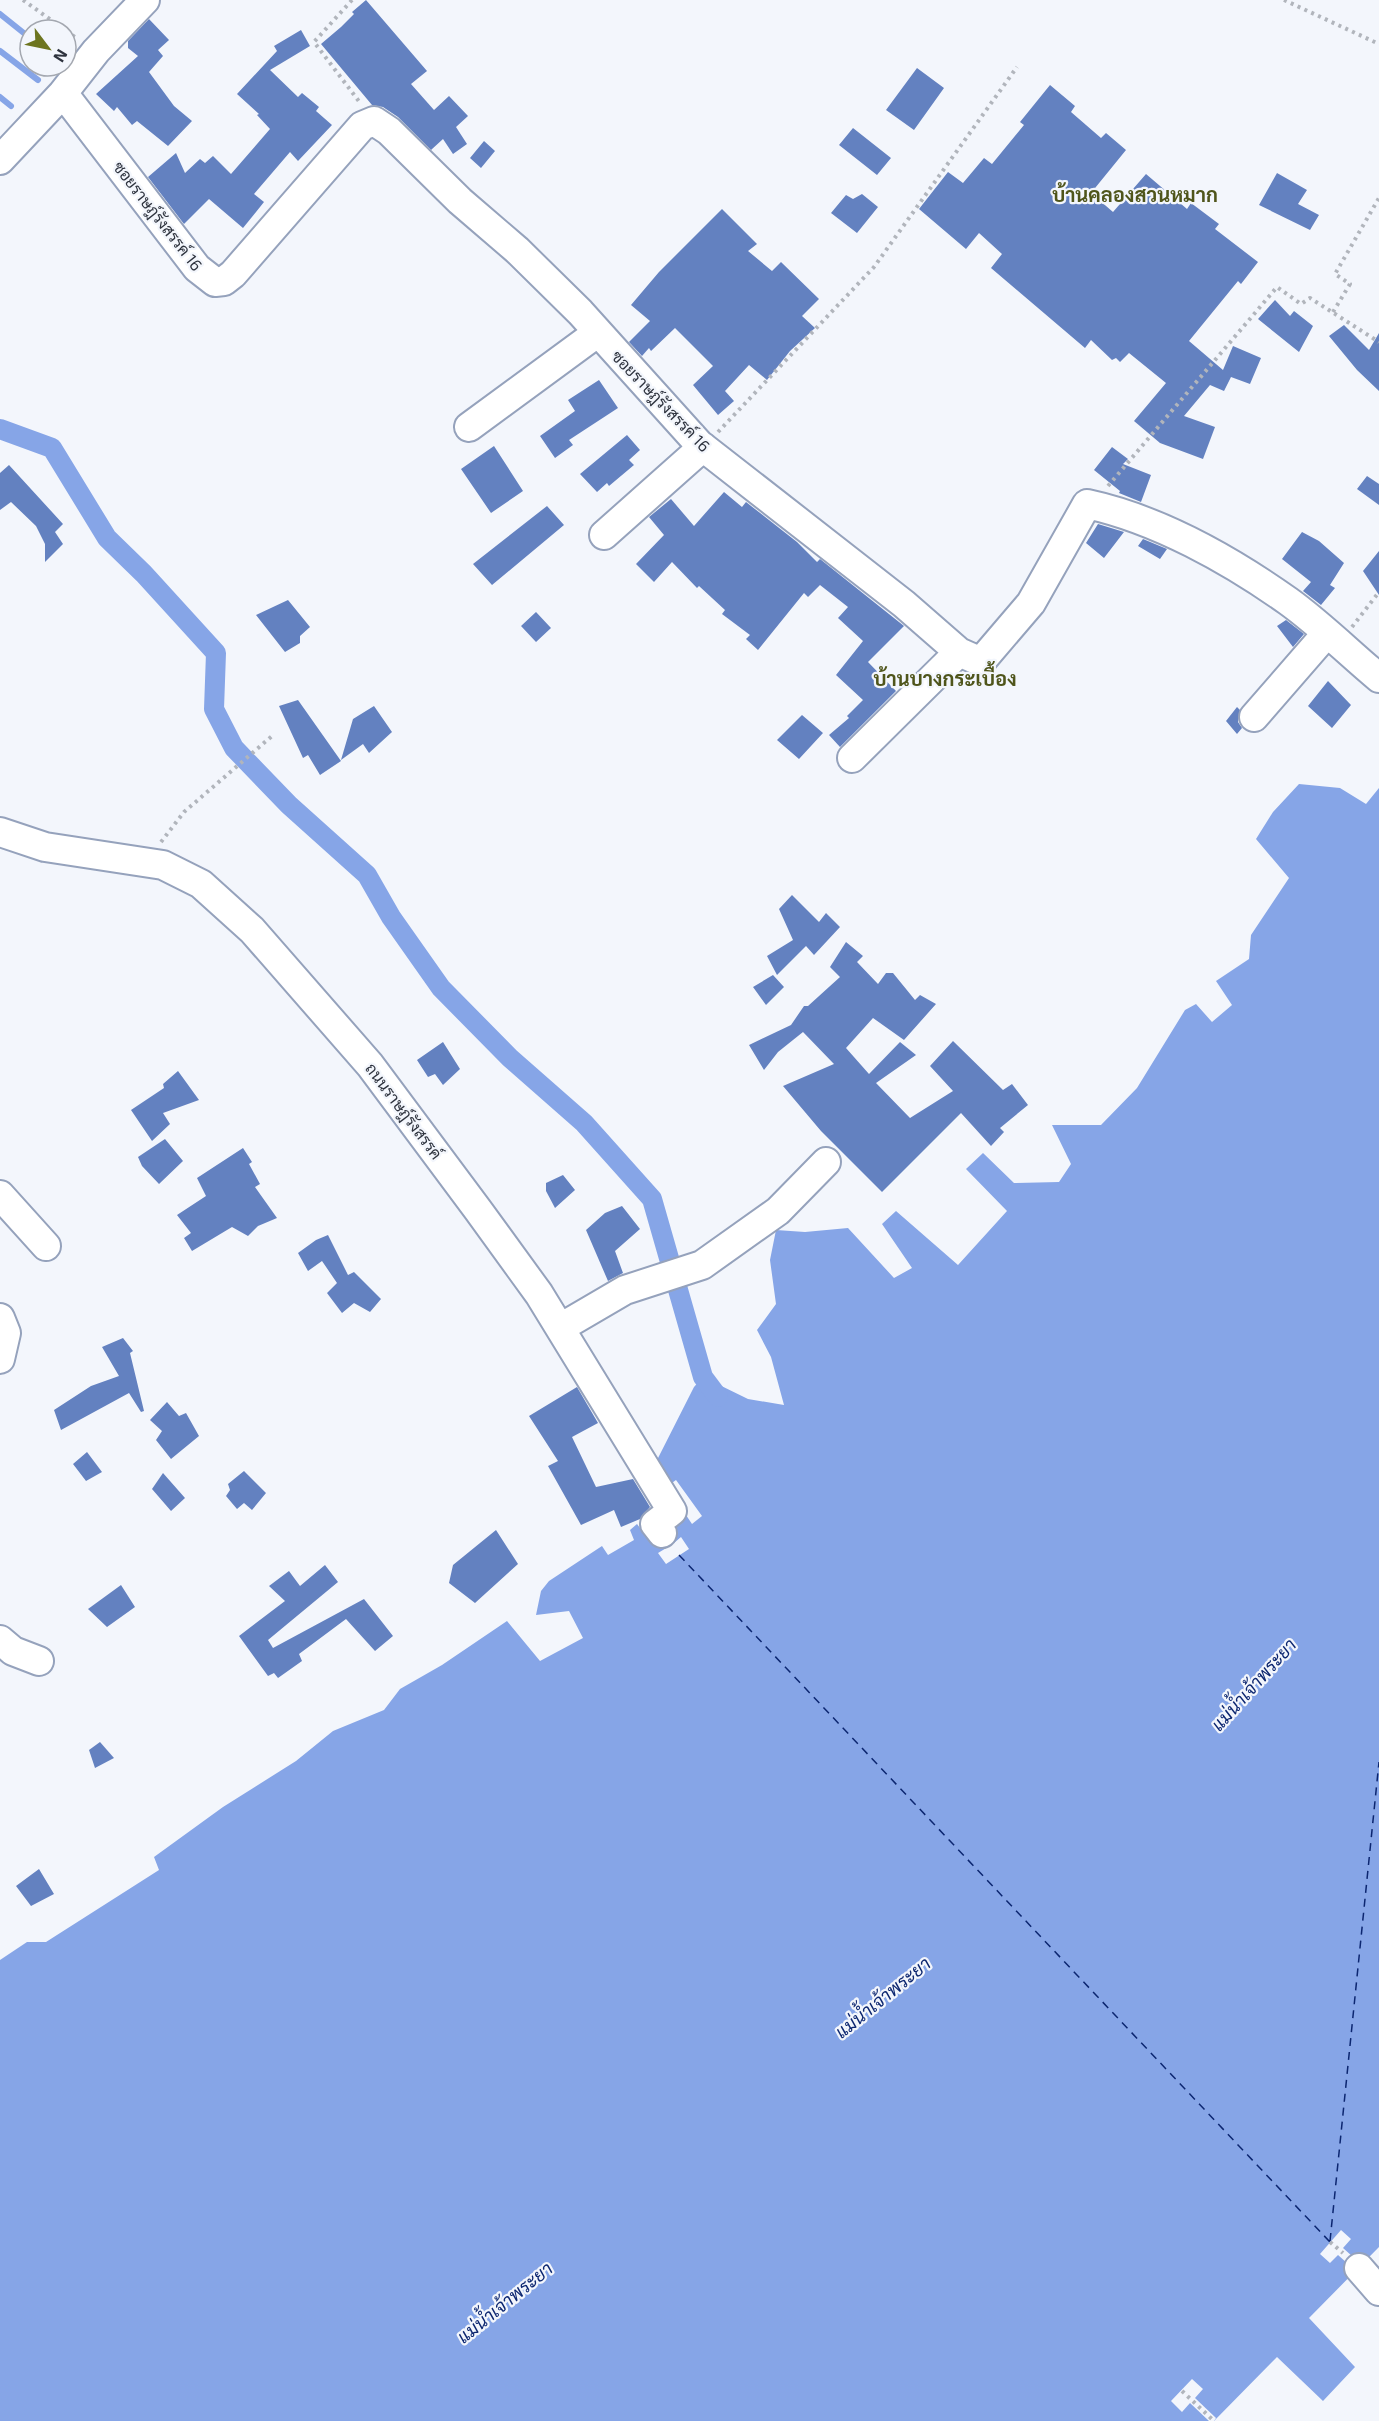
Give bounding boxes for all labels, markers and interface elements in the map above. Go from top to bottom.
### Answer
north arrow [18,18,78,78]
text: N [50,46,72,66]
street label: ซอยราษฎ์รังสรรค์ 16 [108,156,208,275]
district label: บ้านคลองสวนหมาก [1052,182,1218,206]
street label: ซอยราษฎ์รังสรรค์ 16 [607,345,716,456]
district label: บ้านบางกระเบื้อง [873,661,1017,690]
street label: ถนนราษฎ์รังสรรค์ [361,1058,448,1164]
water label: แม่น้ำเจ้าพระยา [1203,1631,1301,1735]
water label: แม่น้ำเจ้าพระยา [828,1949,935,2042]
water label: แม่น้ำเจ้าพระยา [450,2254,557,2347]

